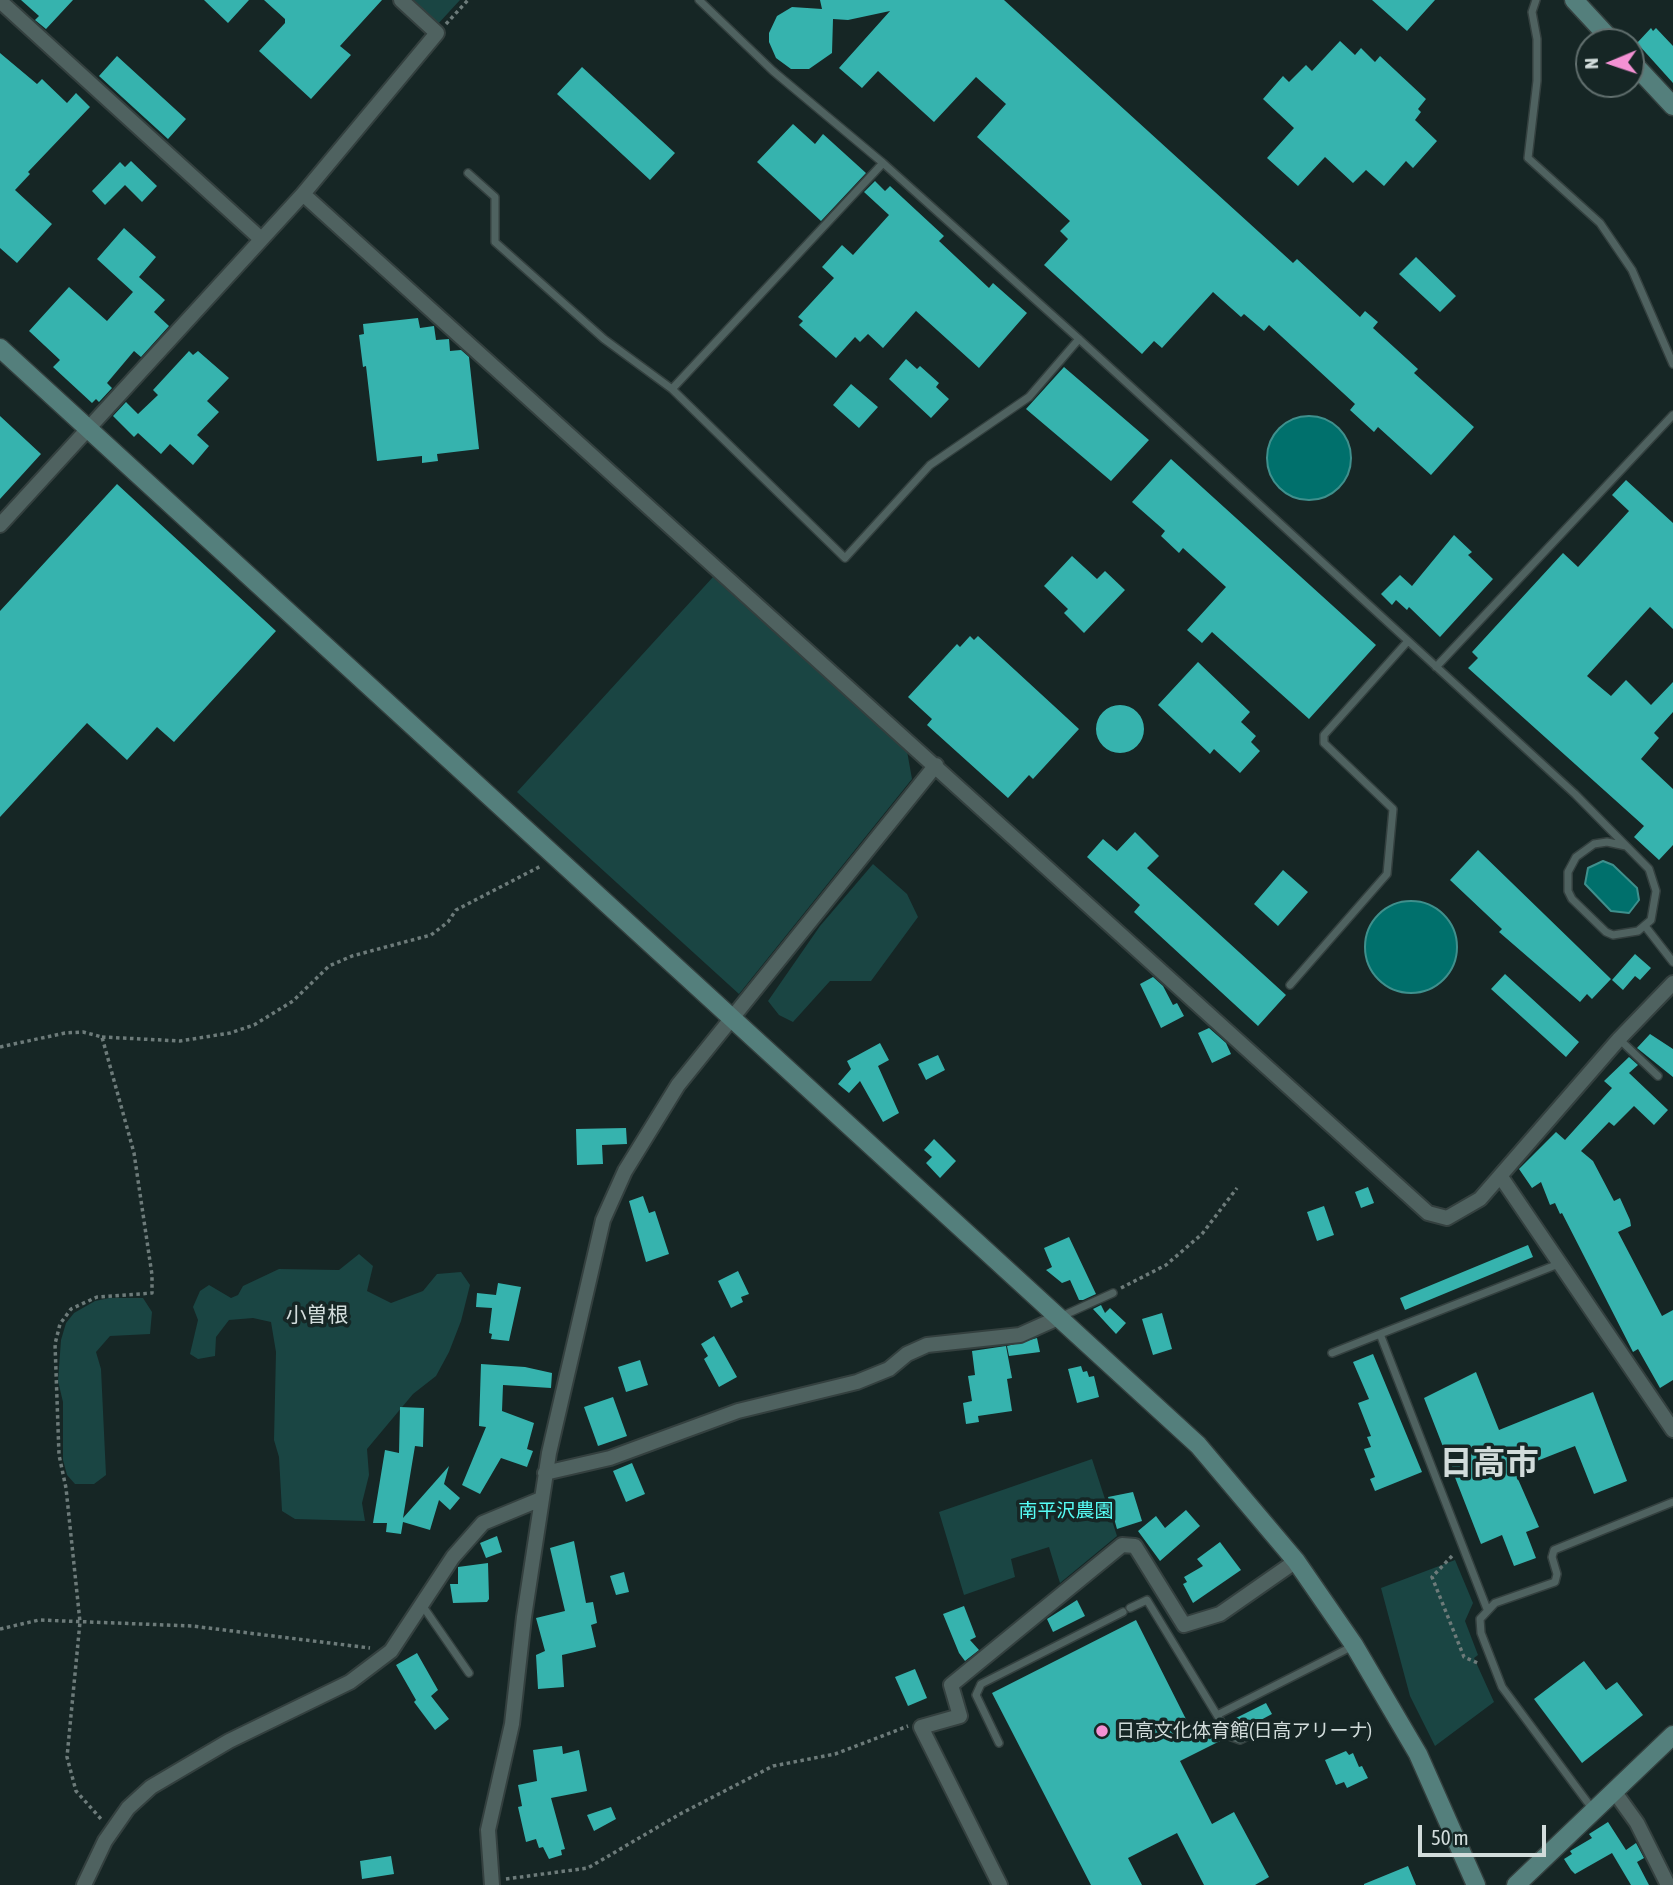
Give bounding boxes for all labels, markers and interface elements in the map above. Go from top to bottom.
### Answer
north arrow [1575,28,1645,98]
text: N [1580,58,1602,70]
district label: 小曽根 [286,1302,348,1328]
district label: 日高市 [1440,1444,1538,1484]
park label: 南平沢農園 [1019,1500,1113,1522]
place label: 日高文化体育館(日高アリーナ) [1116,1720,1372,1742]
marker: 日高文化体育館(日高アリーナ) [1094,1723,1110,1739]
scale bar [1421,1812,1549,1856]
text: 50 m [1431,1825,1469,1849]

